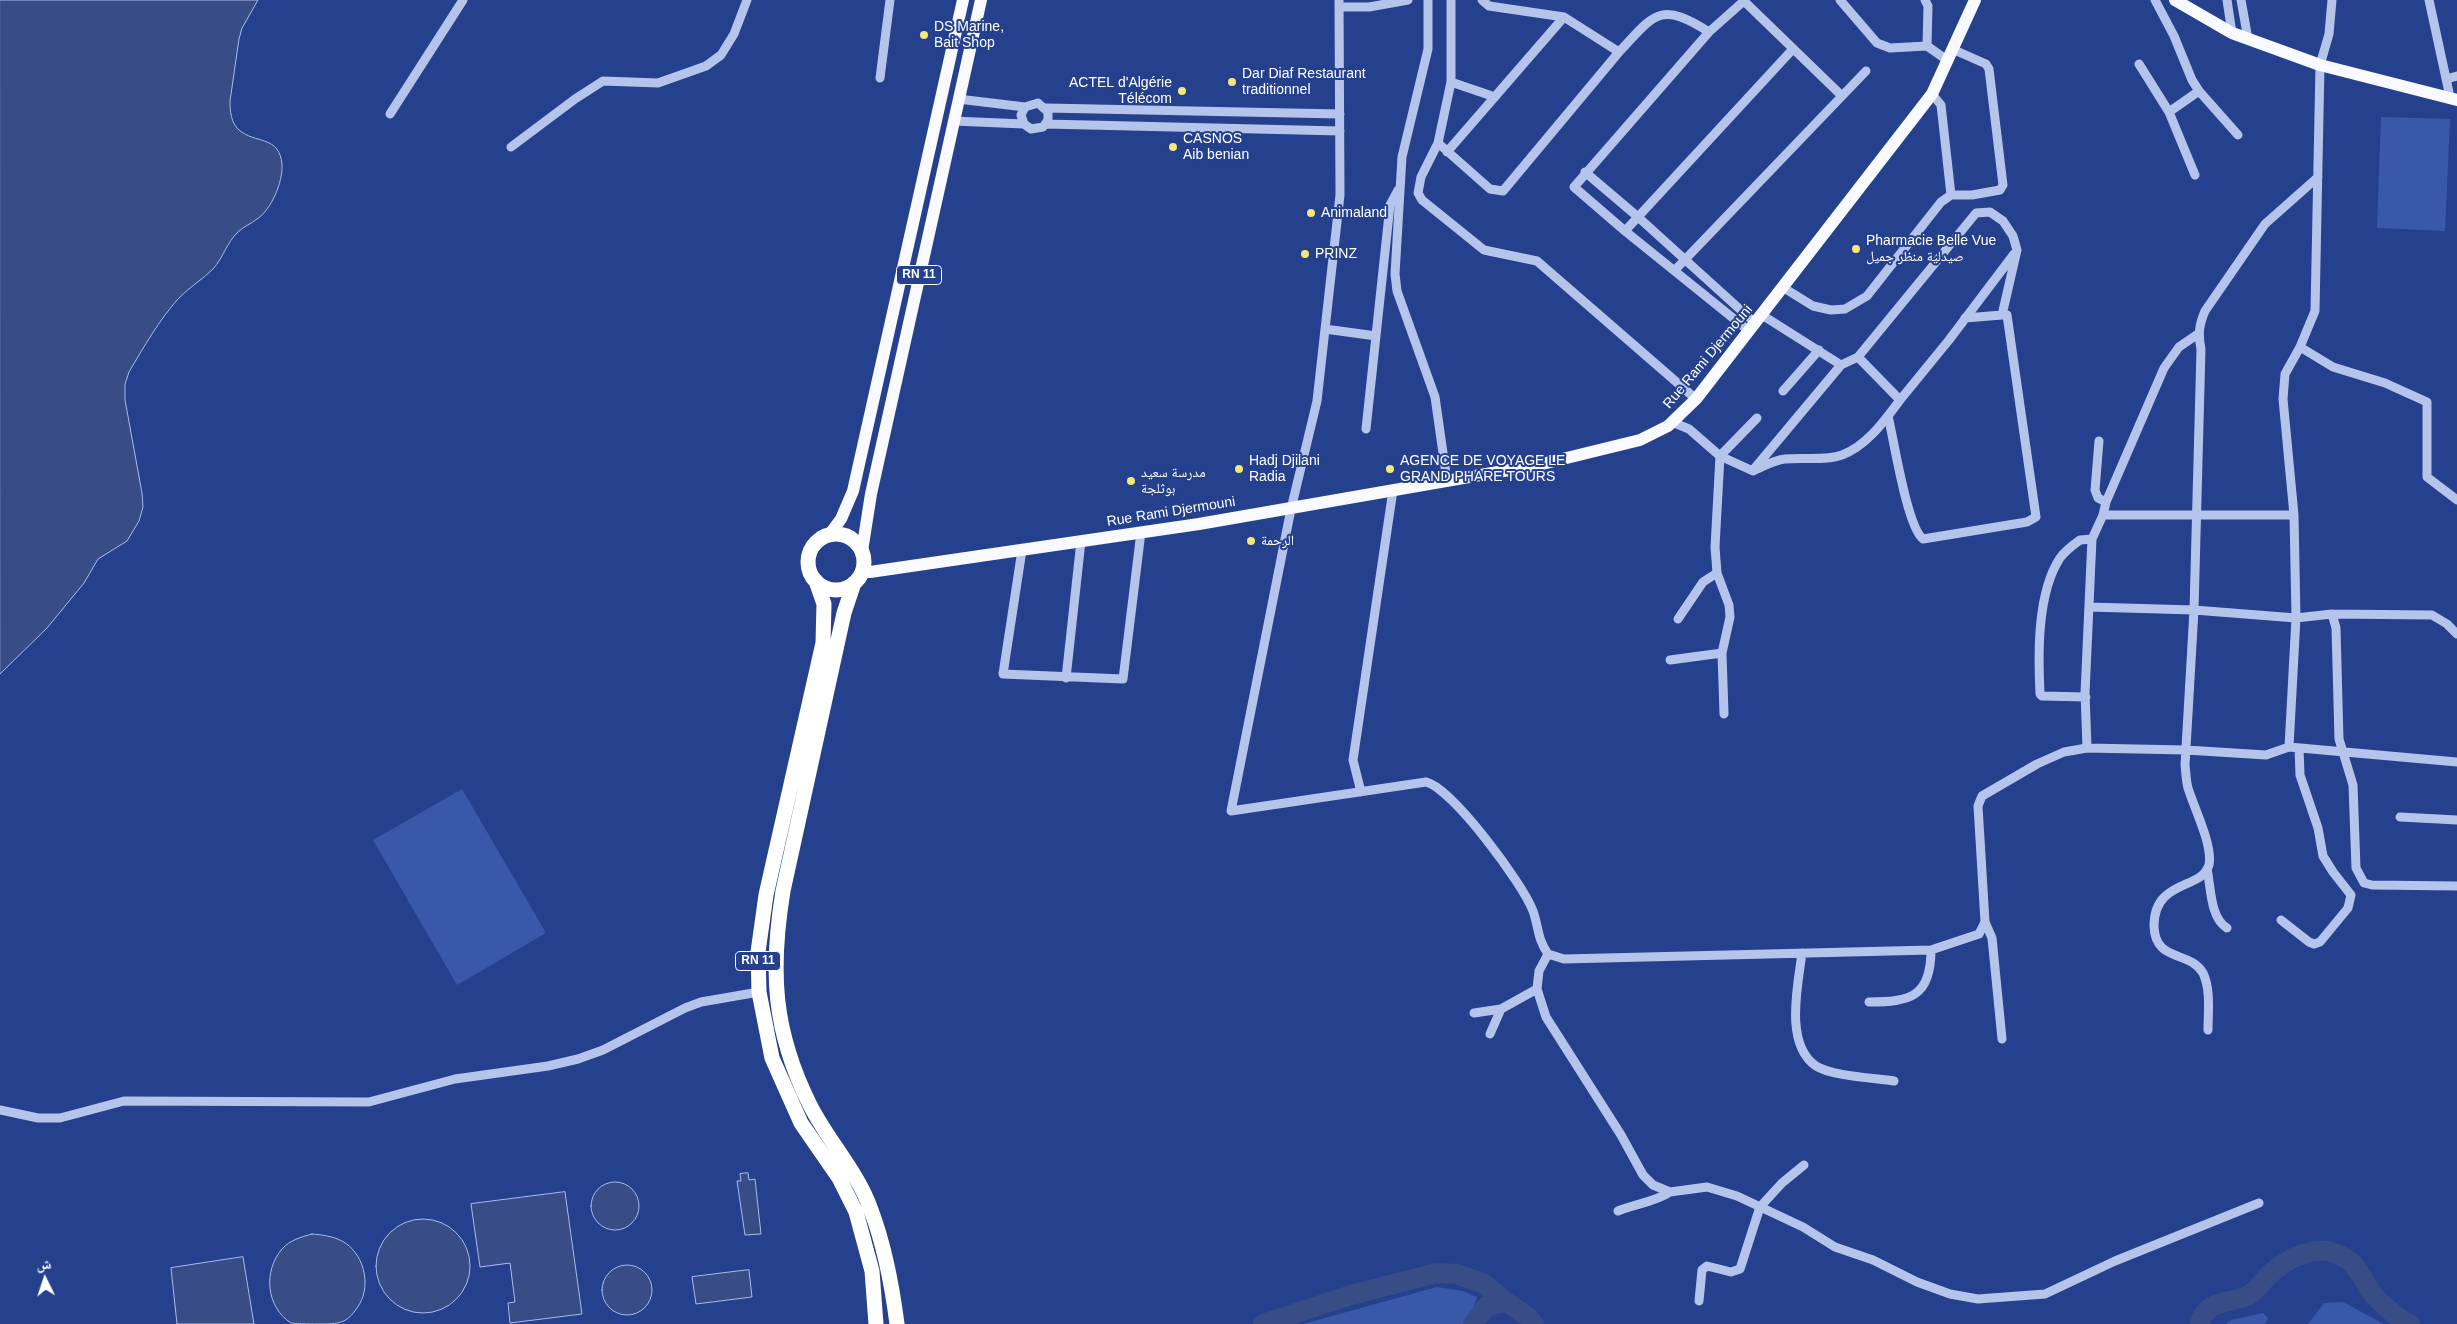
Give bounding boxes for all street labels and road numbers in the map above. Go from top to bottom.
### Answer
road number: RN 11 [896,266,942,284]
street label: Rue Rami Djermouni [1660,302,1756,412]
street label: Rue Rami Djermouni [1106,494,1236,530]
road number: RN 11 [736,951,780,970]

